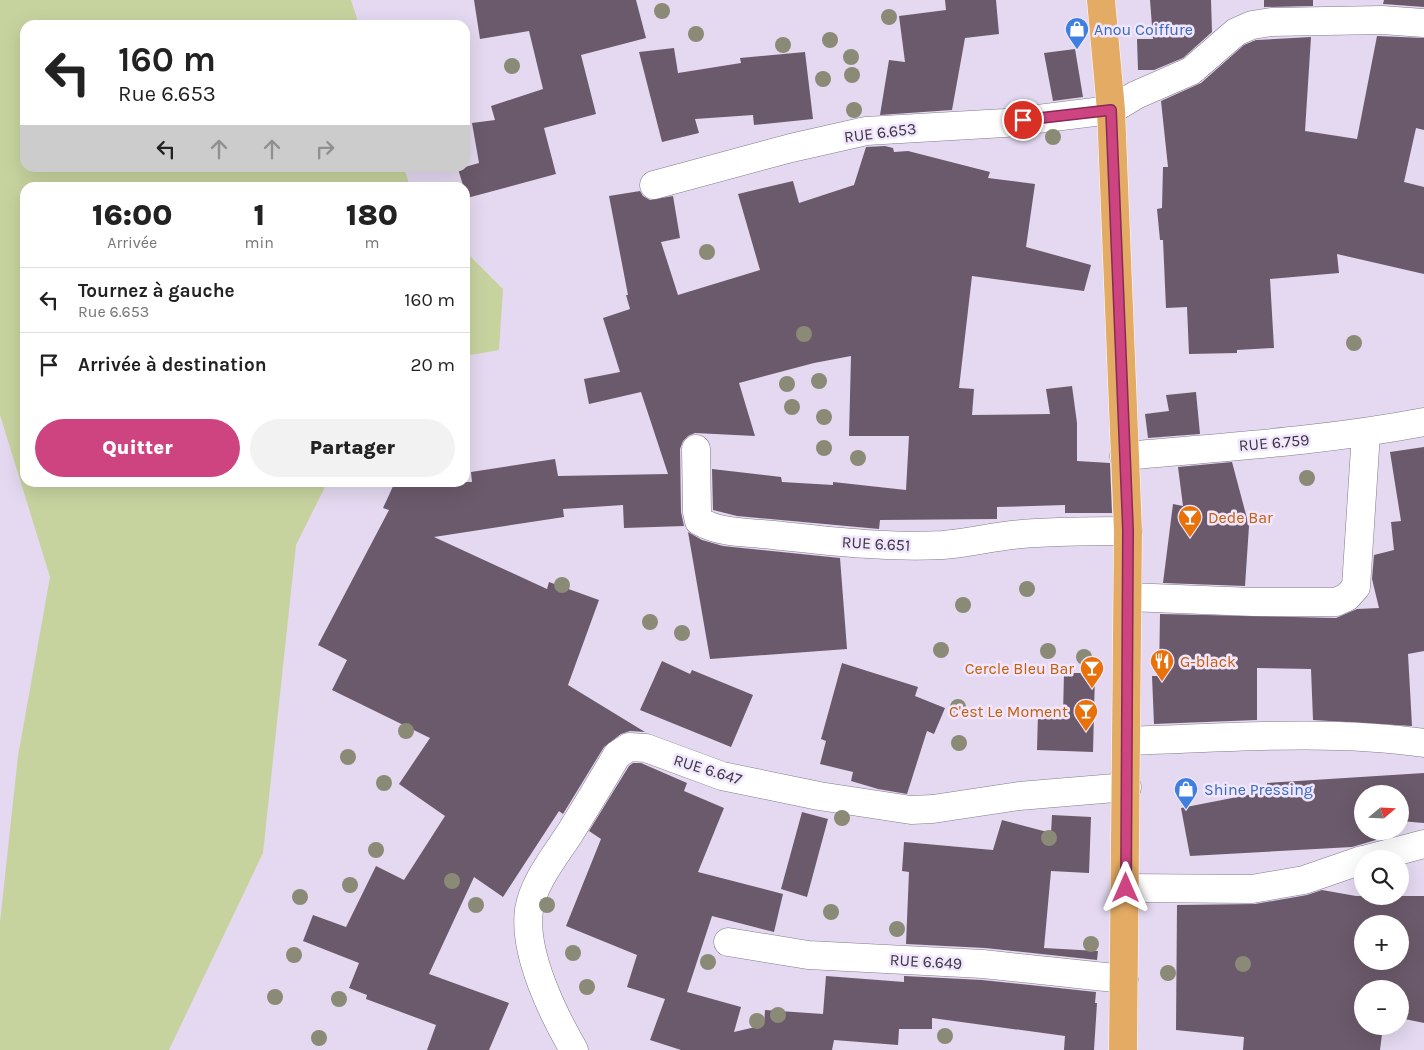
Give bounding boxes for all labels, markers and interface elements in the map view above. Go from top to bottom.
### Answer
shop icon: Anou Coiffure [1064,16,1090,50]
place label: Anou Coiffure [1094,20,1193,39]
text: 160 m [118,39,216,80]
icon: left [35,40,100,105]
text: Rue 6.653 [118,81,216,107]
pin [1002,99,1044,141]
icon: arrive [1009,106,1037,134]
street label: RUE 6.653 [843,119,917,146]
icon: left [152,135,180,163]
icon: ahead [205,135,233,163]
icon: ahead [258,135,286,163]
icon: right [311,135,339,163]
text: 16:00 [92,197,173,233]
text: 1 [253,197,265,233]
text: 180 [346,197,398,233]
text: Arrivée [107,233,157,252]
text: min [244,233,274,252]
text: m [364,233,379,252]
text: Tournez à gauche [78,280,235,302]
icon: left [35,286,63,314]
text: 160 m [404,289,455,311]
text: Rue 6.653 [78,302,149,321]
icon: arrive [35,351,63,379]
text: Arrivée à destination [78,354,267,376]
text: 20 m [410,354,455,376]
button: Quitter [35,419,240,477]
button: Partager [250,419,455,477]
street label: RUE 6.759 [1238,430,1310,455]
bar icon: Dede Bar [1177,504,1203,538]
place label: Dede Bar [1208,508,1273,527]
street label: RUE 6.651 [841,532,911,555]
restaurant icon: G-black [1149,648,1175,682]
place label: G-black [1180,652,1236,671]
bar icon: Cercle Bleu Bar [1079,655,1105,689]
place label: Cercle Bleu Bar [965,659,1074,678]
bar icon: C'est Le Moment [1073,698,1099,732]
place label: C'est Le Moment [949,702,1068,721]
street label: RUE 6.647 [671,750,745,789]
shop icon: Shine Pressing [1173,776,1199,810]
place label: Shine Pressing [1204,780,1313,799]
north arrow [1354,785,1409,840]
map controls [1354,785,1409,1035]
button: search [1354,850,1409,905]
position arrow [1099,861,1151,913]
button: + [1354,915,1409,970]
street label: RUE 6.649 [889,950,963,973]
button: − [1354,980,1409,1035]

